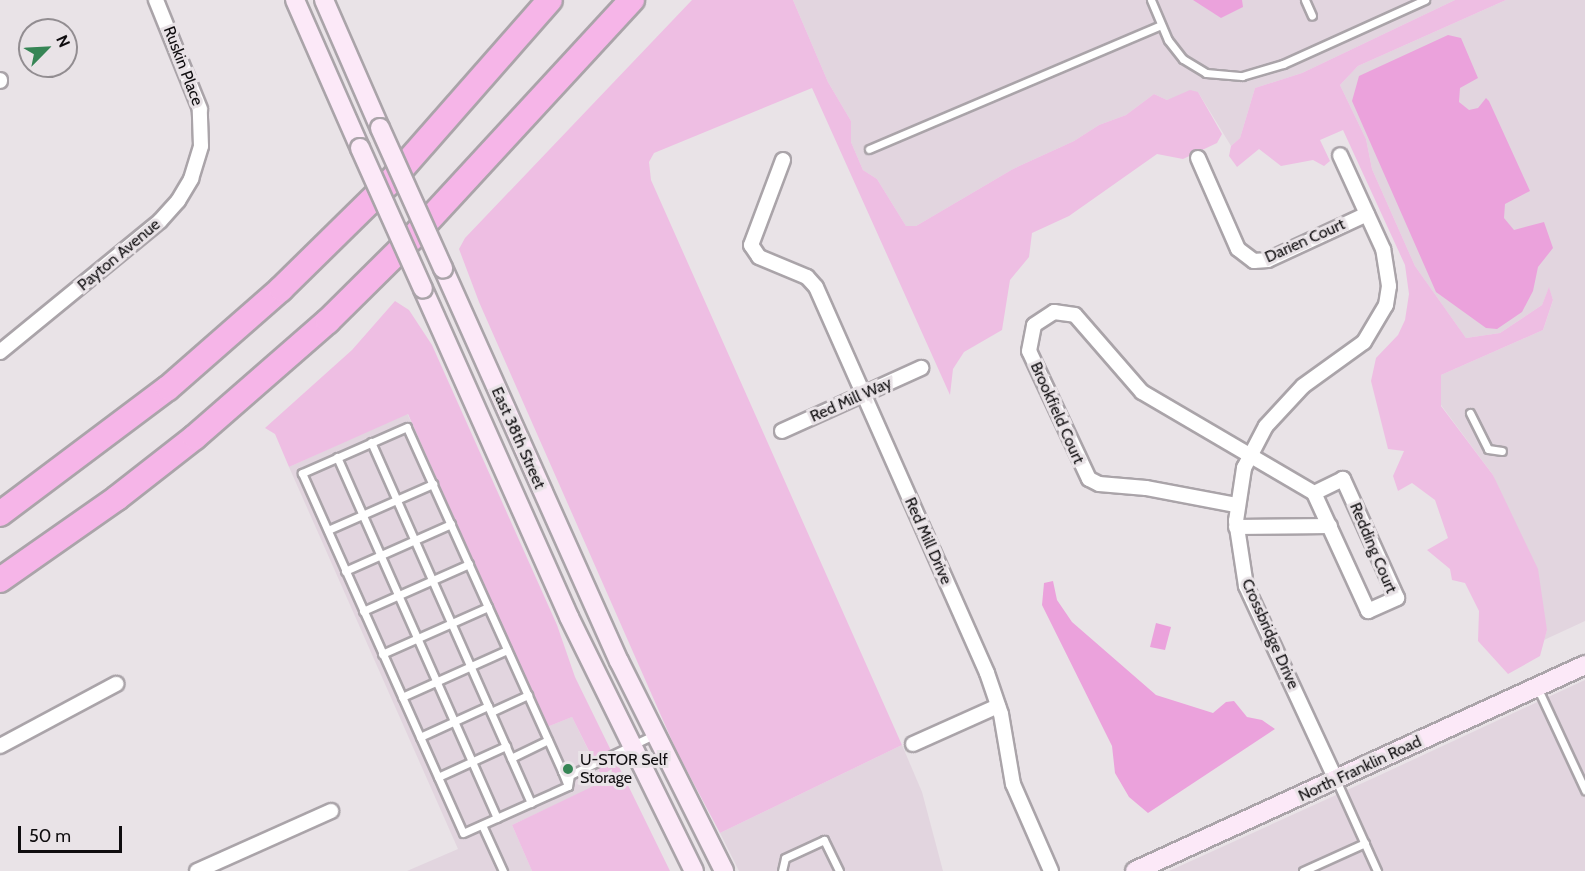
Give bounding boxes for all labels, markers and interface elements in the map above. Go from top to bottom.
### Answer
north arrow [18,18,78,78]
street label: Ruskin Place [159,24,207,108]
text: N [52,32,74,50]
street label: Payton Avenue [74,215,164,295]
street label: Darien Court [1262,215,1348,267]
street label: Brookfield Court [1026,359,1088,467]
street label: Red Mill Way [807,373,895,427]
street label: East 38th Street [487,384,549,492]
street label: Red Mill Drive [900,494,956,588]
street label: Redding Court [1345,500,1401,596]
street label: Crossbridge Drive [1237,576,1303,692]
street label: North Franklin Road [1296,732,1424,806]
place label: U-STOR Self Storage [580,750,668,788]
marker: U-STOR Self Storage [561,762,575,776]
scale bar [21,814,124,852]
text: 50 m [29,825,71,847]

